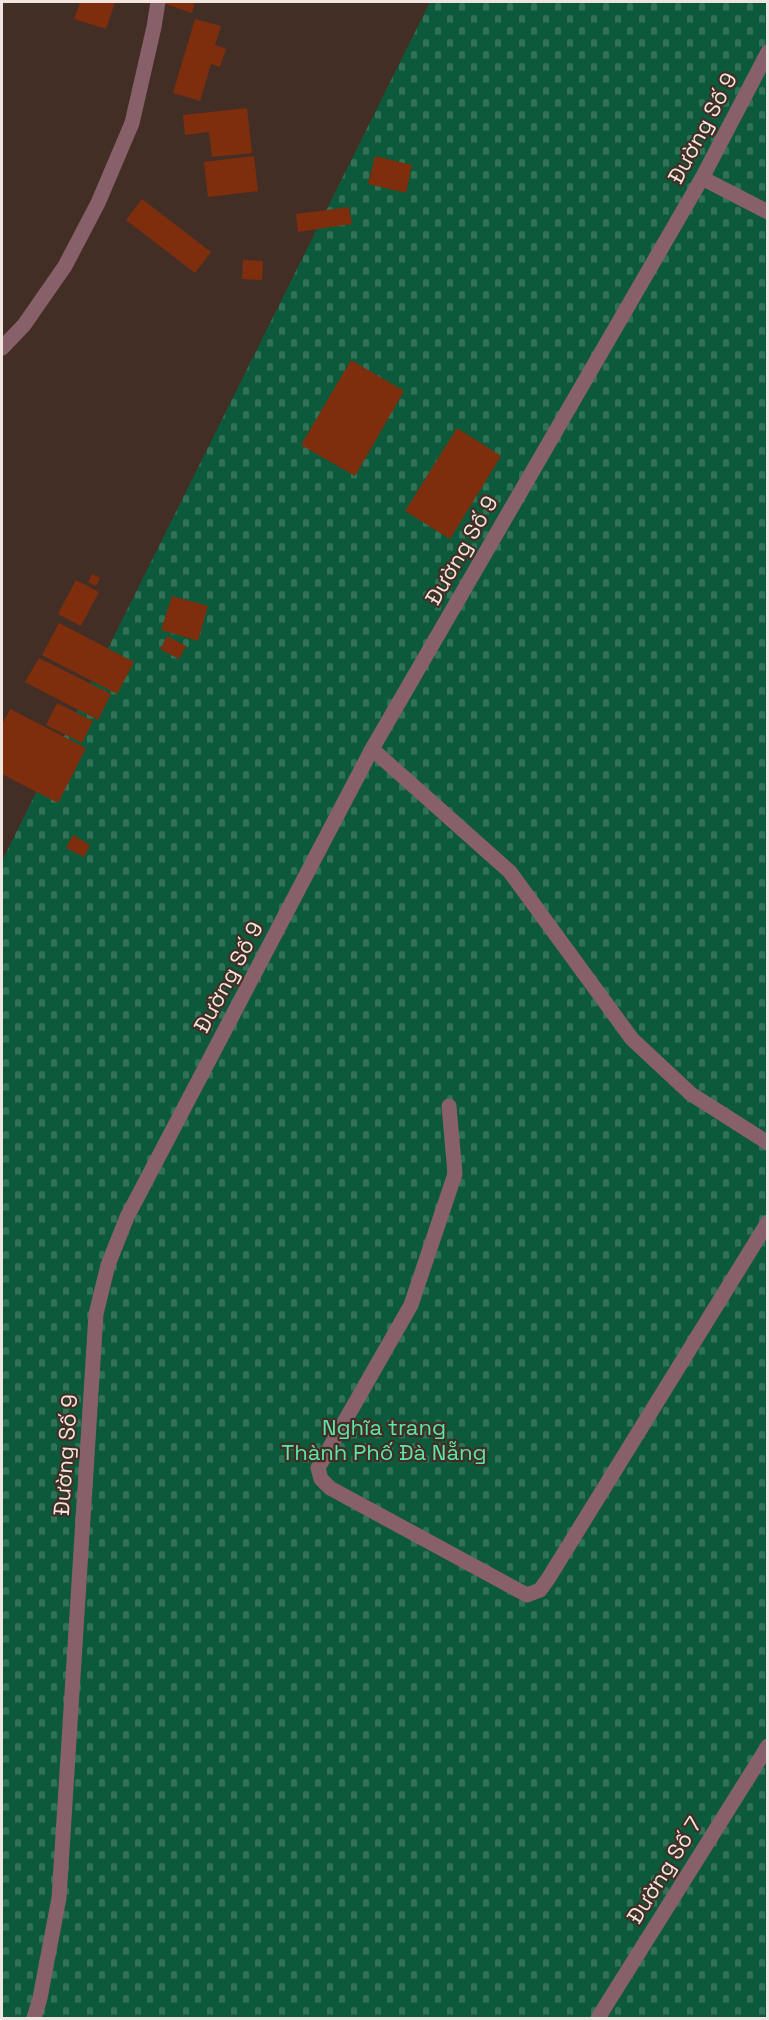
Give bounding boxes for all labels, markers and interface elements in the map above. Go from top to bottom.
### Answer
street label: Đường Số 9 [661,68,743,188]
street label: Đường Số 9 [418,490,504,610]
street label: Đường Số 9 [187,917,269,1037]
street label: Đường Số 9 [47,1393,83,1517]
park label: Nghĩa trang Thành Phố Đà Nẵng [281,1413,487,1466]
street label: Đường Số 7 [620,1811,708,1929]

